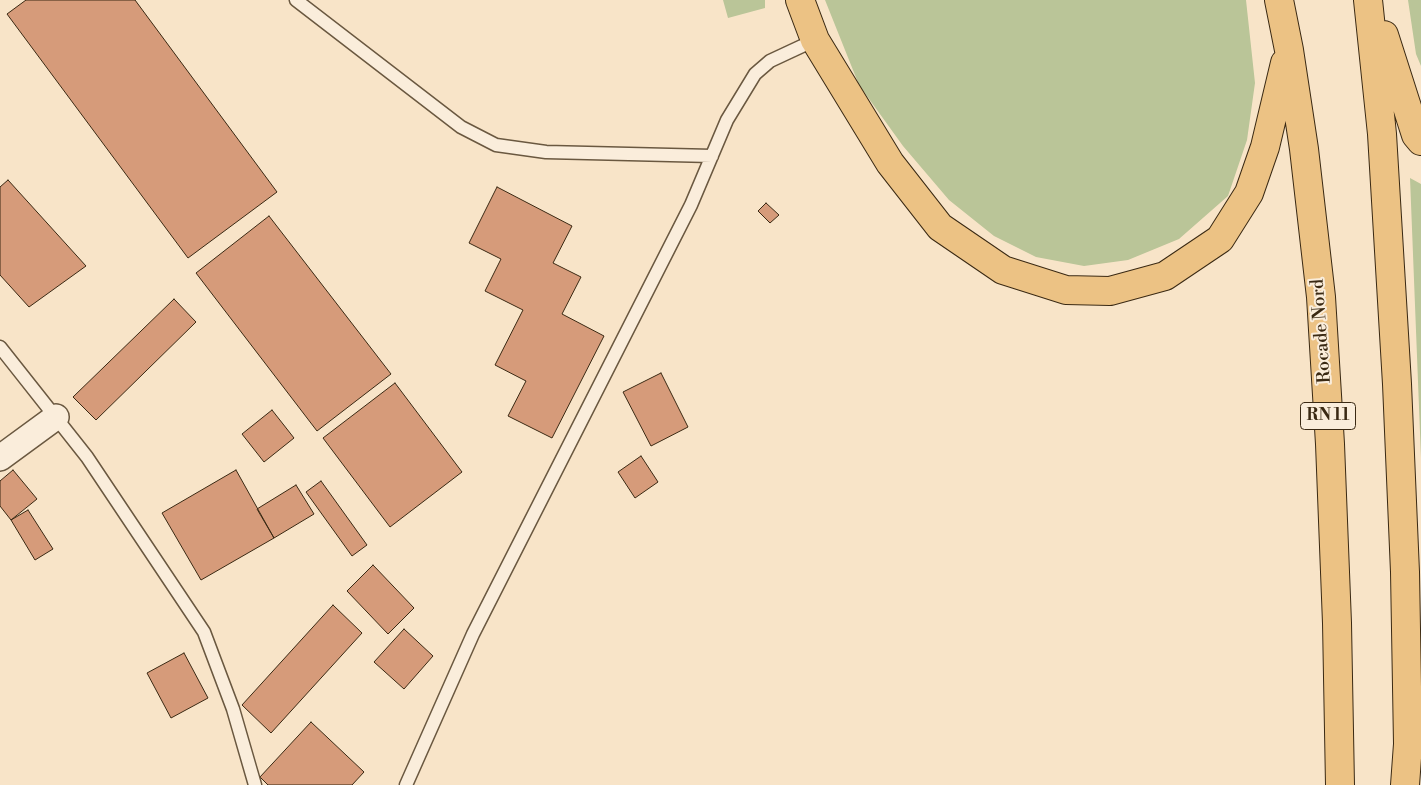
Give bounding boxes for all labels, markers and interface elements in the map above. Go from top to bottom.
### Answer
street label: Rocade Nord [1308,278,1336,384]
road number: RN 11 [1300,402,1356,430]

